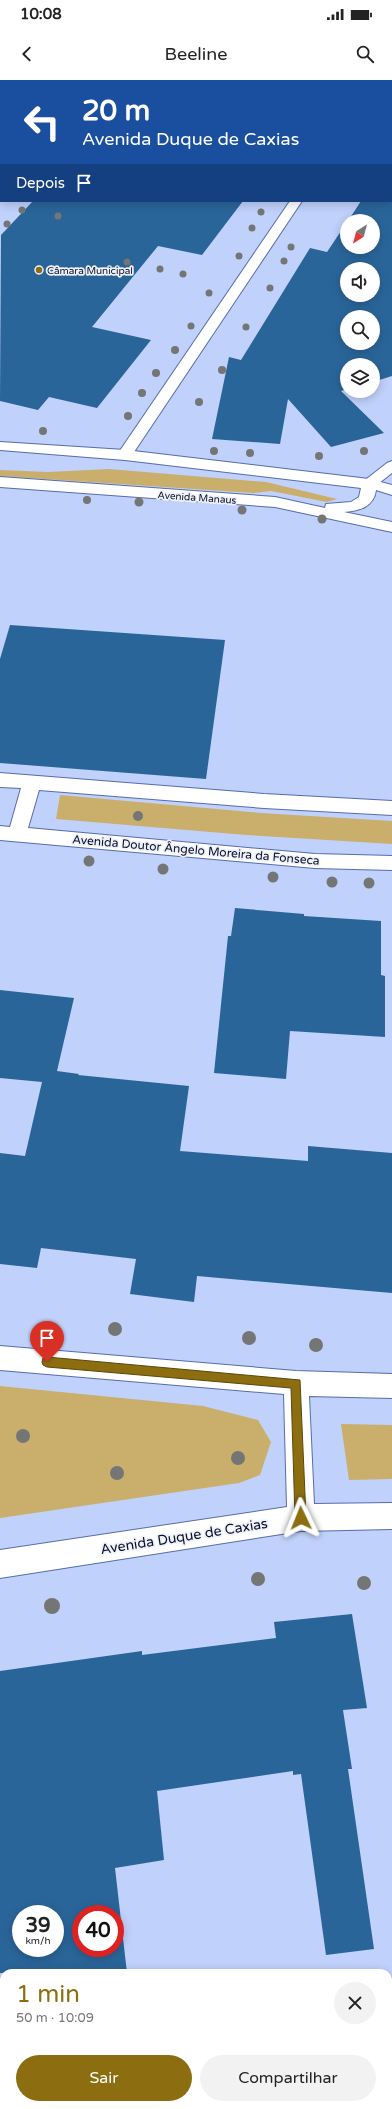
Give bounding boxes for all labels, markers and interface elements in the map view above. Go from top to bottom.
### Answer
text: 10:08 [20,5,62,23]
icon: back [16,43,38,65]
text: Beeline [165,43,227,65]
icon: search [354,43,376,65]
text: 20 m [82,94,150,128]
icon: left [16,96,68,148]
text: Avenida Duque de Caxias [82,128,299,150]
icon: arrive [73,172,95,194]
text: Depois [16,174,65,192]
north arrow [340,214,380,254]
map controls [340,214,380,398]
button: sound [340,262,380,302]
marker: Câmara Municipal [34,265,44,275]
place label: Câmara Municipal [47,265,133,277]
button: search [340,310,380,350]
button: layers [340,358,380,398]
street label: Avenida Manaus [157,489,237,507]
street label: Avenida Doutor Ângelo Moreira da Fonseca [72,832,320,868]
pin [30,1321,64,1362]
icon: arrive [36,1327,58,1349]
position arrow [280,1497,322,1539]
street label: Avenida Duque de Caxias [99,1515,269,1558]
speed limit sign: 40 [72,1905,124,1957]
text: 39 [25,1914,51,1938]
text: km/h [25,1935,51,1947]
text: 1 min [16,1980,80,2009]
button: close [334,1982,376,2024]
text: 50 m · 10:09 [16,2010,94,2026]
button: Sair [16,2055,192,2101]
button: Compartilhar [200,2055,376,2101]

